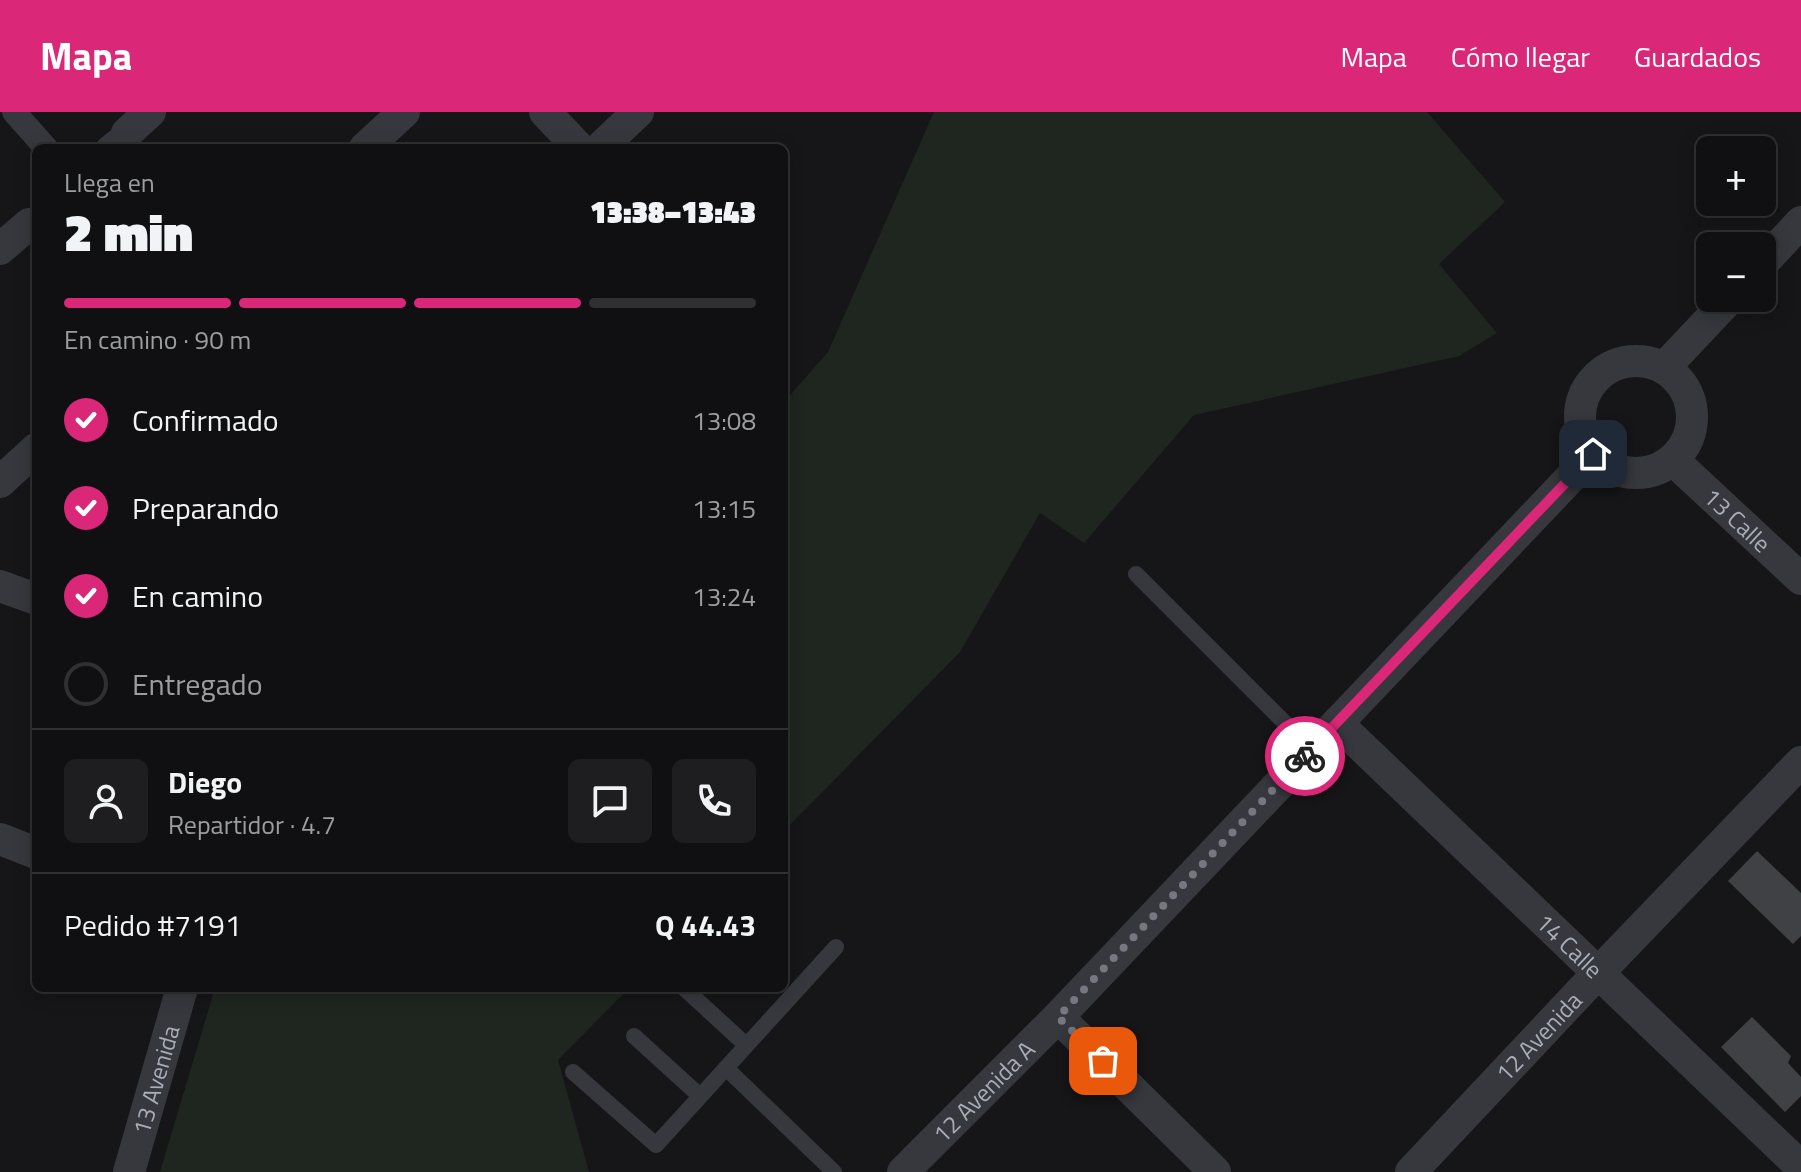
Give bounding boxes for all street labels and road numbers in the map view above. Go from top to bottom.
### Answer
street label: 13 Calle [1696,479,1779,561]
street label: 14 Calle [1528,905,1611,986]
street label: 12 Avenida [1487,983,1590,1090]
street label: 13 Avenida [123,1021,188,1139]
street label: 12 Avenida A [924,1032,1043,1151]

